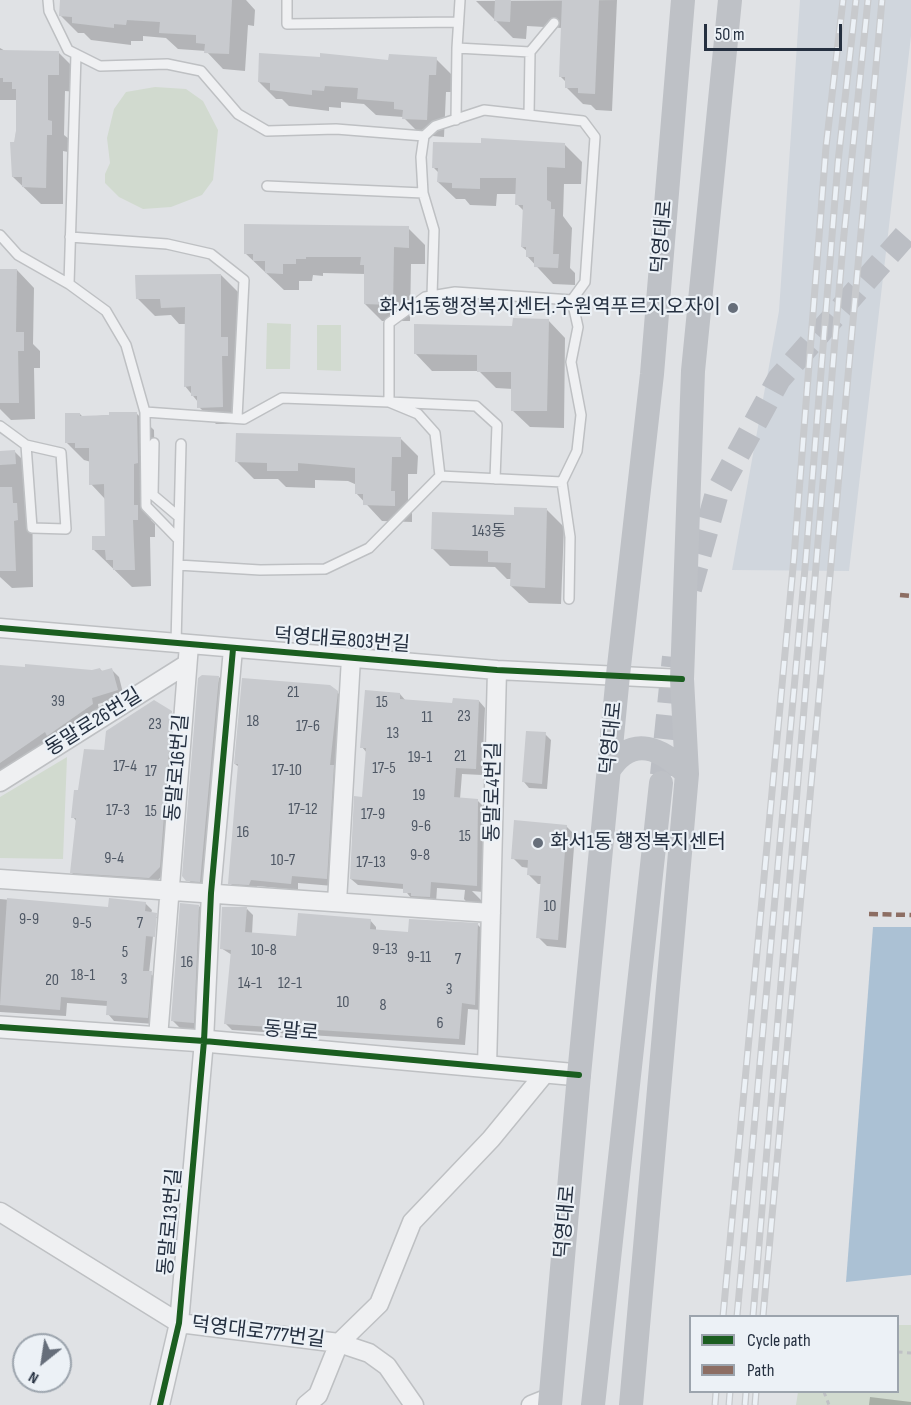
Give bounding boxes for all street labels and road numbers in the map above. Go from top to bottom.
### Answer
street label: 덕영대로 [648,199,678,275]
street label: 덕영대로803번길 [273,624,411,658]
street label: 동말로26번길 [41,684,147,762]
street label: 덕영대로 [596,700,628,776]
street label: 동말로16번길 [161,713,195,823]
street label: 동말로4번길 [481,742,507,842]
street label: 동말로 [262,1018,320,1046]
street label: 동말로13번길 [154,1167,188,1277]
street label: 덕영대로 [551,1184,581,1260]
street label: 덕영대로777번길 [190,1313,326,1353]

